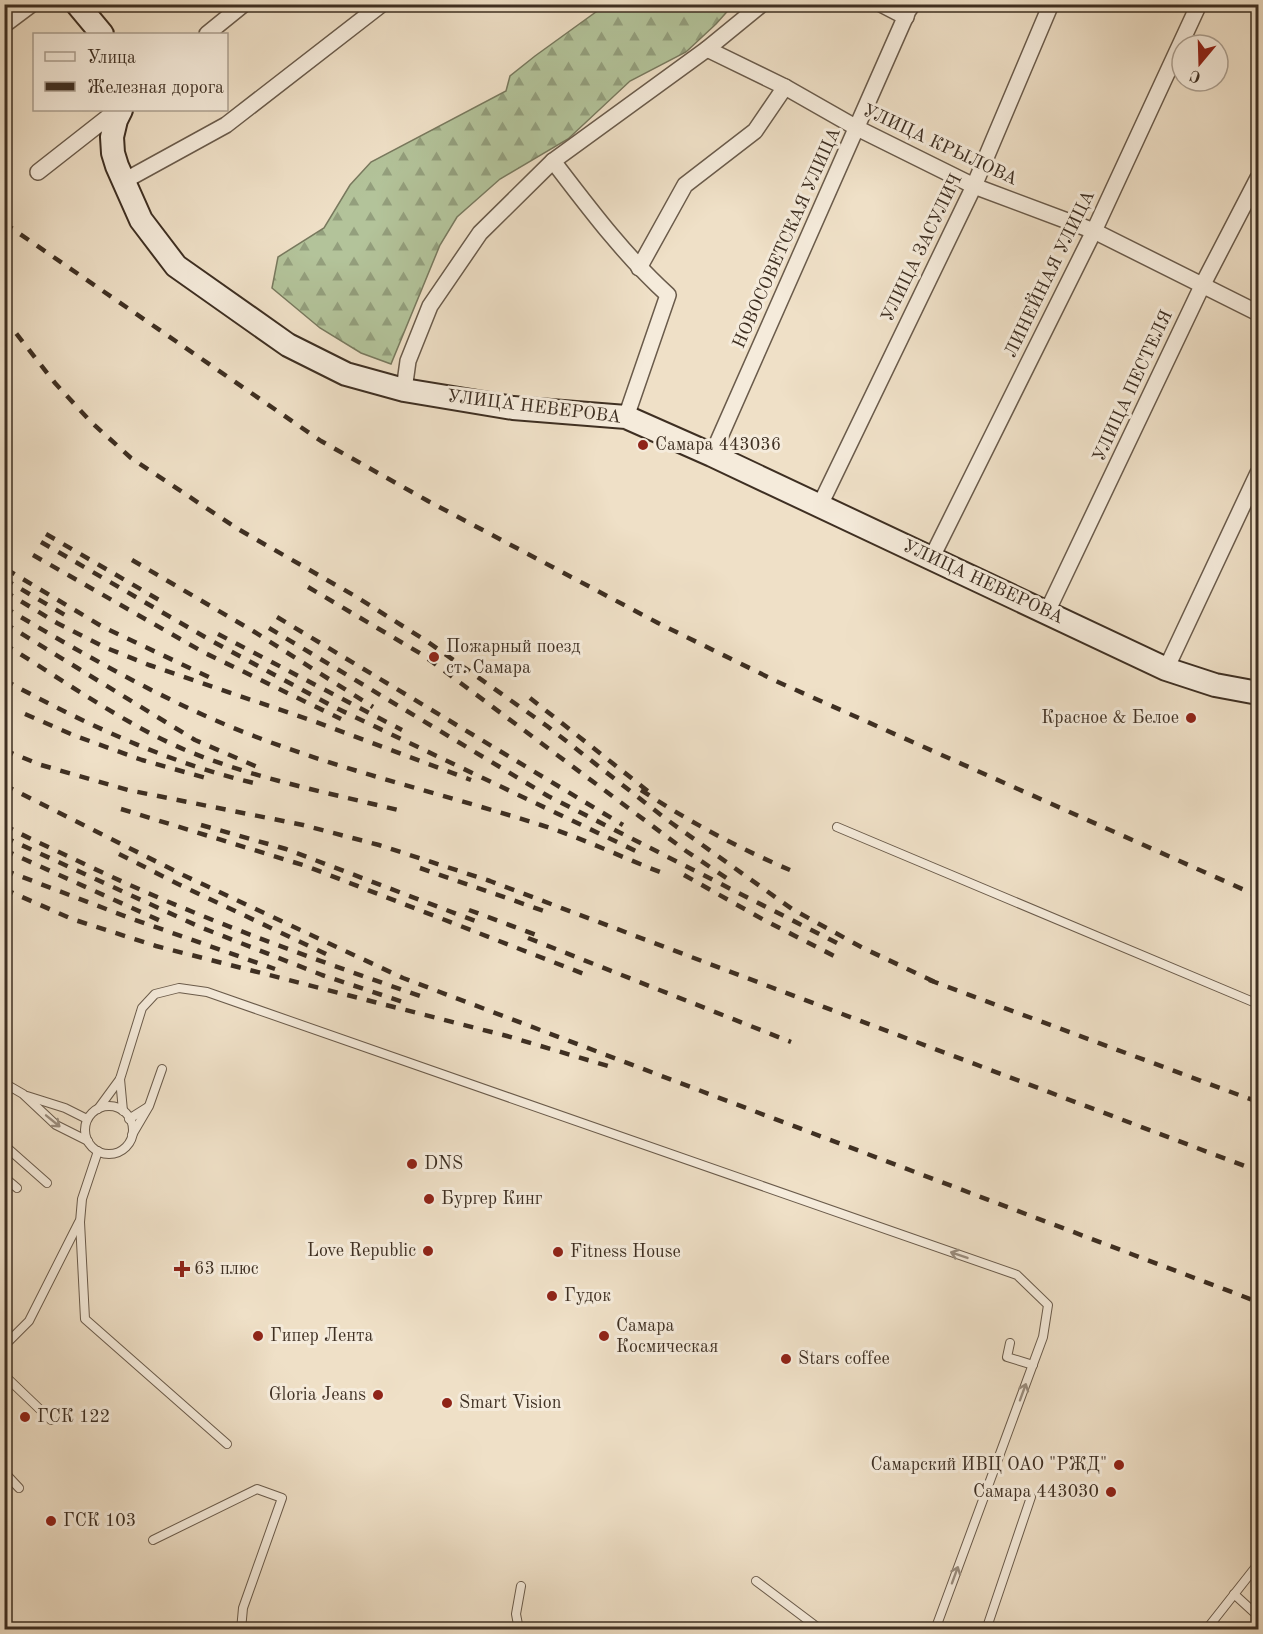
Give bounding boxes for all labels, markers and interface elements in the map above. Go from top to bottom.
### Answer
legend [33,33,228,111]
north arrow [1170,33,1230,93]
text: Улица [87,49,136,67]
text: С [1188,66,1203,85]
text: Железная дорога [87,79,224,97]
street label: УЛИЦА КРЫЛОВА [860,101,1020,189]
street label: НОВОСОВЕТСКАЯ УЛИЦА [730,125,844,351]
street label: УЛИЦА ЗАСУЛИЧ [878,171,966,325]
street label: ЛИНЕЙНАЯ УЛИЦА [998,186,1098,360]
street label: УЛИЦА ПЕСТЕЛЯ [1090,308,1176,464]
street label: УЛИЦА НЕВЕРОВА [446,387,622,427]
place label: Самара 443036 [655,436,781,454]
marker: Самара 443036 [636,438,650,452]
street label: УЛИЦА НЕВЕРОВА [900,537,1066,627]
place label: Пожарный поезд ст. Самара [446,638,581,677]
marker: Пожарный поезд ст. Самара [427,650,441,664]
place label: Красное & Белое [1041,709,1179,727]
marker: Красное & Белое [1184,711,1198,725]
one-way arrow [45,1115,61,1128]
place label: DNS [424,1155,463,1173]
marker: DNS [405,1157,419,1171]
place label: Бургер Кинг [441,1190,543,1208]
marker: Бургер Кинг [422,1192,436,1206]
place label: Love Republic [307,1242,416,1260]
place label: Fitness House [570,1243,681,1261]
marker: Love Republic [421,1244,435,1258]
marker: Fitness House [551,1245,565,1259]
one-way arrow [950,1248,969,1259]
place label: 63 плюс [194,1260,259,1278]
marker: 63 плюс [175,1262,189,1276]
place label: Гудок [564,1287,611,1305]
marker: Гудок [545,1289,559,1303]
place label: Самара Космическая [616,1317,718,1356]
place label: Гипер Лента [270,1327,374,1345]
marker: Гипер Лента [251,1329,265,1343]
marker: Самара Космическая [597,1329,611,1343]
place label: Stars coffee [798,1350,890,1368]
marker: Stars coffee [779,1352,793,1366]
one-way arrow [1018,1383,1029,1402]
place label: Gloria Jeans [269,1386,366,1404]
marker: Gloria Jeans [371,1388,385,1402]
place label: Smart Vision [459,1394,562,1412]
marker: Smart Vision [440,1396,454,1410]
place label: ГСК 122 [37,1408,110,1426]
marker: ГСК 122 [18,1410,32,1424]
place label: Самарский ИВЦ ОАО "РЖД" [871,1456,1107,1474]
marker: Самарский ИВЦ ОАО "РЖД" [1112,1458,1126,1472]
place label: Самара 443030 [973,1483,1099,1501]
marker: Самара 443030 [1104,1485,1118,1499]
place label: ГСК 103 [63,1512,136,1530]
marker: ГСК 103 [44,1514,58,1528]
one-way arrow [950,1566,961,1584]

